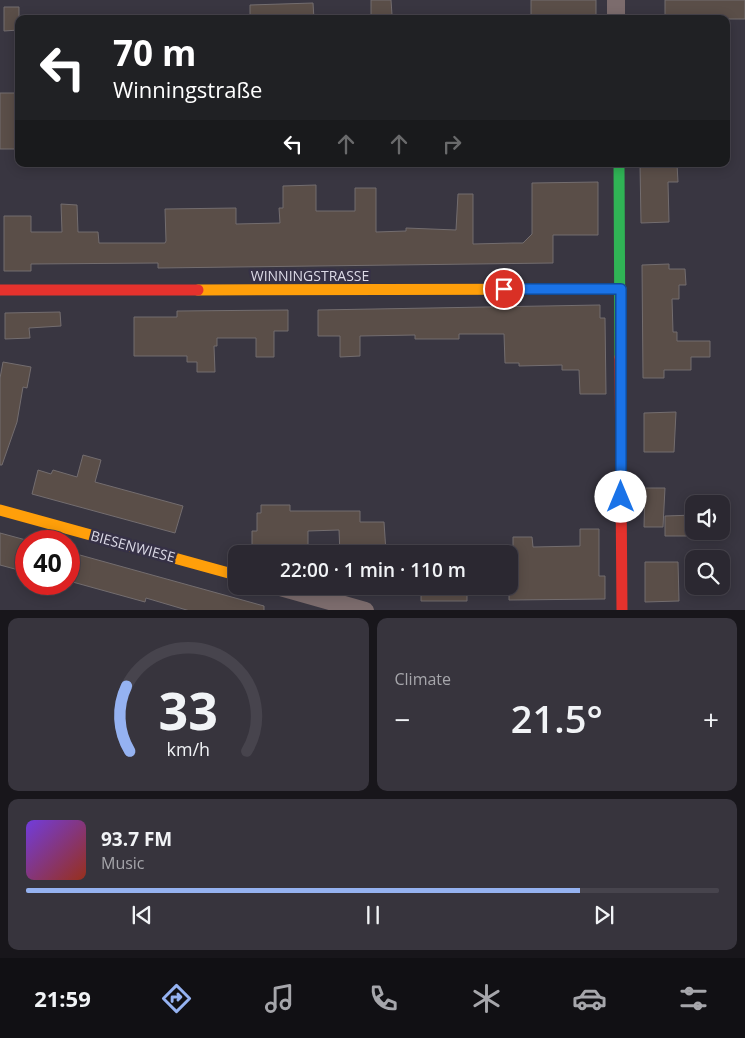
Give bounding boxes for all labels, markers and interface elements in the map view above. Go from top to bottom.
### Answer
text: 70 m [113,29,196,76]
icon: left [30,35,95,100]
text: Winningstraße [113,74,262,104]
icon: left [279,130,307,158]
icon: ahead [332,130,360,158]
icon: ahead [385,130,413,158]
icon: right [438,130,466,158]
street label: WINNINGSTRASSE [251,266,369,285]
pin [483,268,525,310]
icon: arrive [490,275,518,303]
position arrow [594,470,646,522]
map controls [685,495,730,595]
button: sound [685,495,730,540]
street label: BIESENWIESE [89,526,177,566]
speed limit sign: 40 [15,530,80,595]
button: search [685,550,730,595]
text: 22:00 · 1 min · 110 m [280,557,466,583]
text: Climate [395,668,451,690]
text: 33 [159,674,218,745]
text: 21.5° [511,692,603,744]
text: − [395,700,411,738]
text: + [703,700,719,738]
text: km/h [167,737,210,761]
text: 93.7 FM [101,826,172,852]
text: Music [101,852,145,874]
icon: previous [128,901,156,929]
icon: pause [359,901,387,929]
icon: next [590,901,618,929]
icon: directions [159,981,194,1016]
icon: music [262,981,297,1016]
icon: phone [366,981,401,1016]
icon: climate [469,981,504,1016]
icon: car [572,981,607,1016]
icon: filters [676,981,711,1016]
text: 21:59 [34,983,91,1013]

